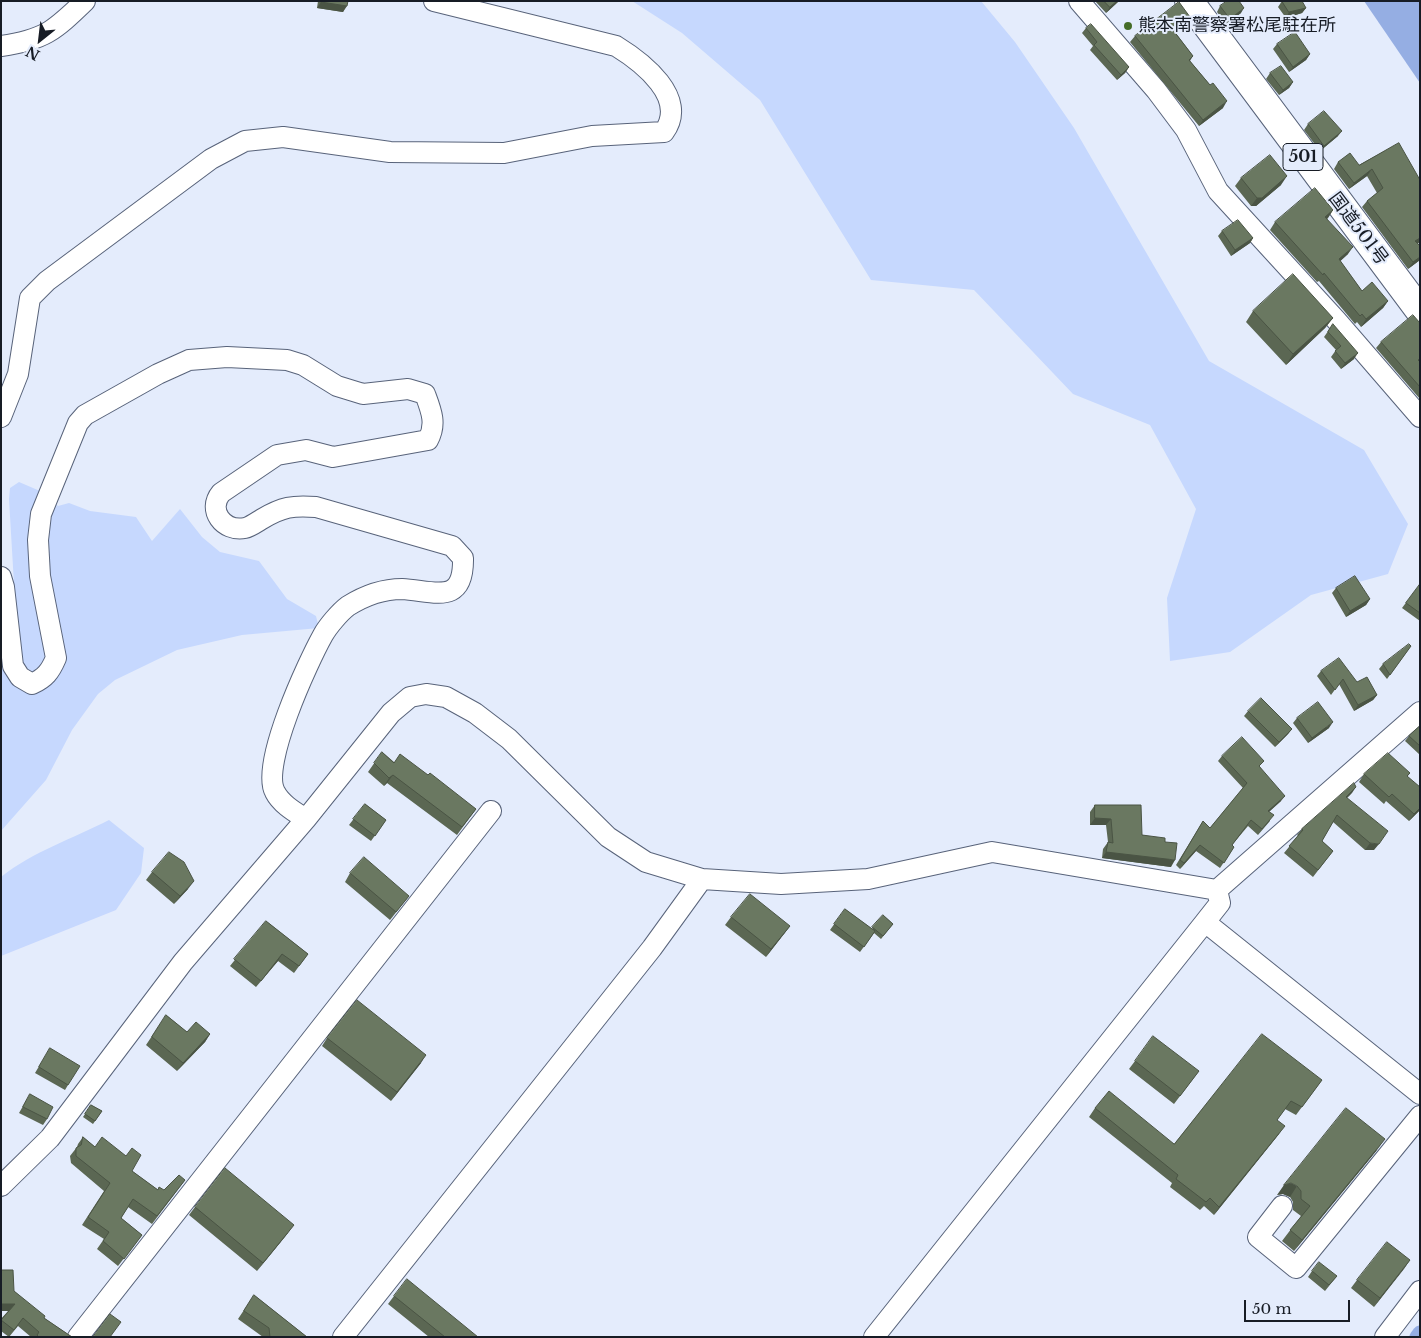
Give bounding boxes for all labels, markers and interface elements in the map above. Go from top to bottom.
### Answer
north arrow [15,15,65,65]
place label: 熊本南警察署松尾駐在所 [1138,15,1336,37]
marker: 熊本南警察署松尾駐在所 [1122,20,1134,32]
text: N [23,42,43,64]
road number: 501 [1283,144,1323,170]
street label: 国道501号 [1324,189,1392,269]
scale bar [1246,1290,1352,1322]
text: 50 m [1252,1299,1292,1318]

